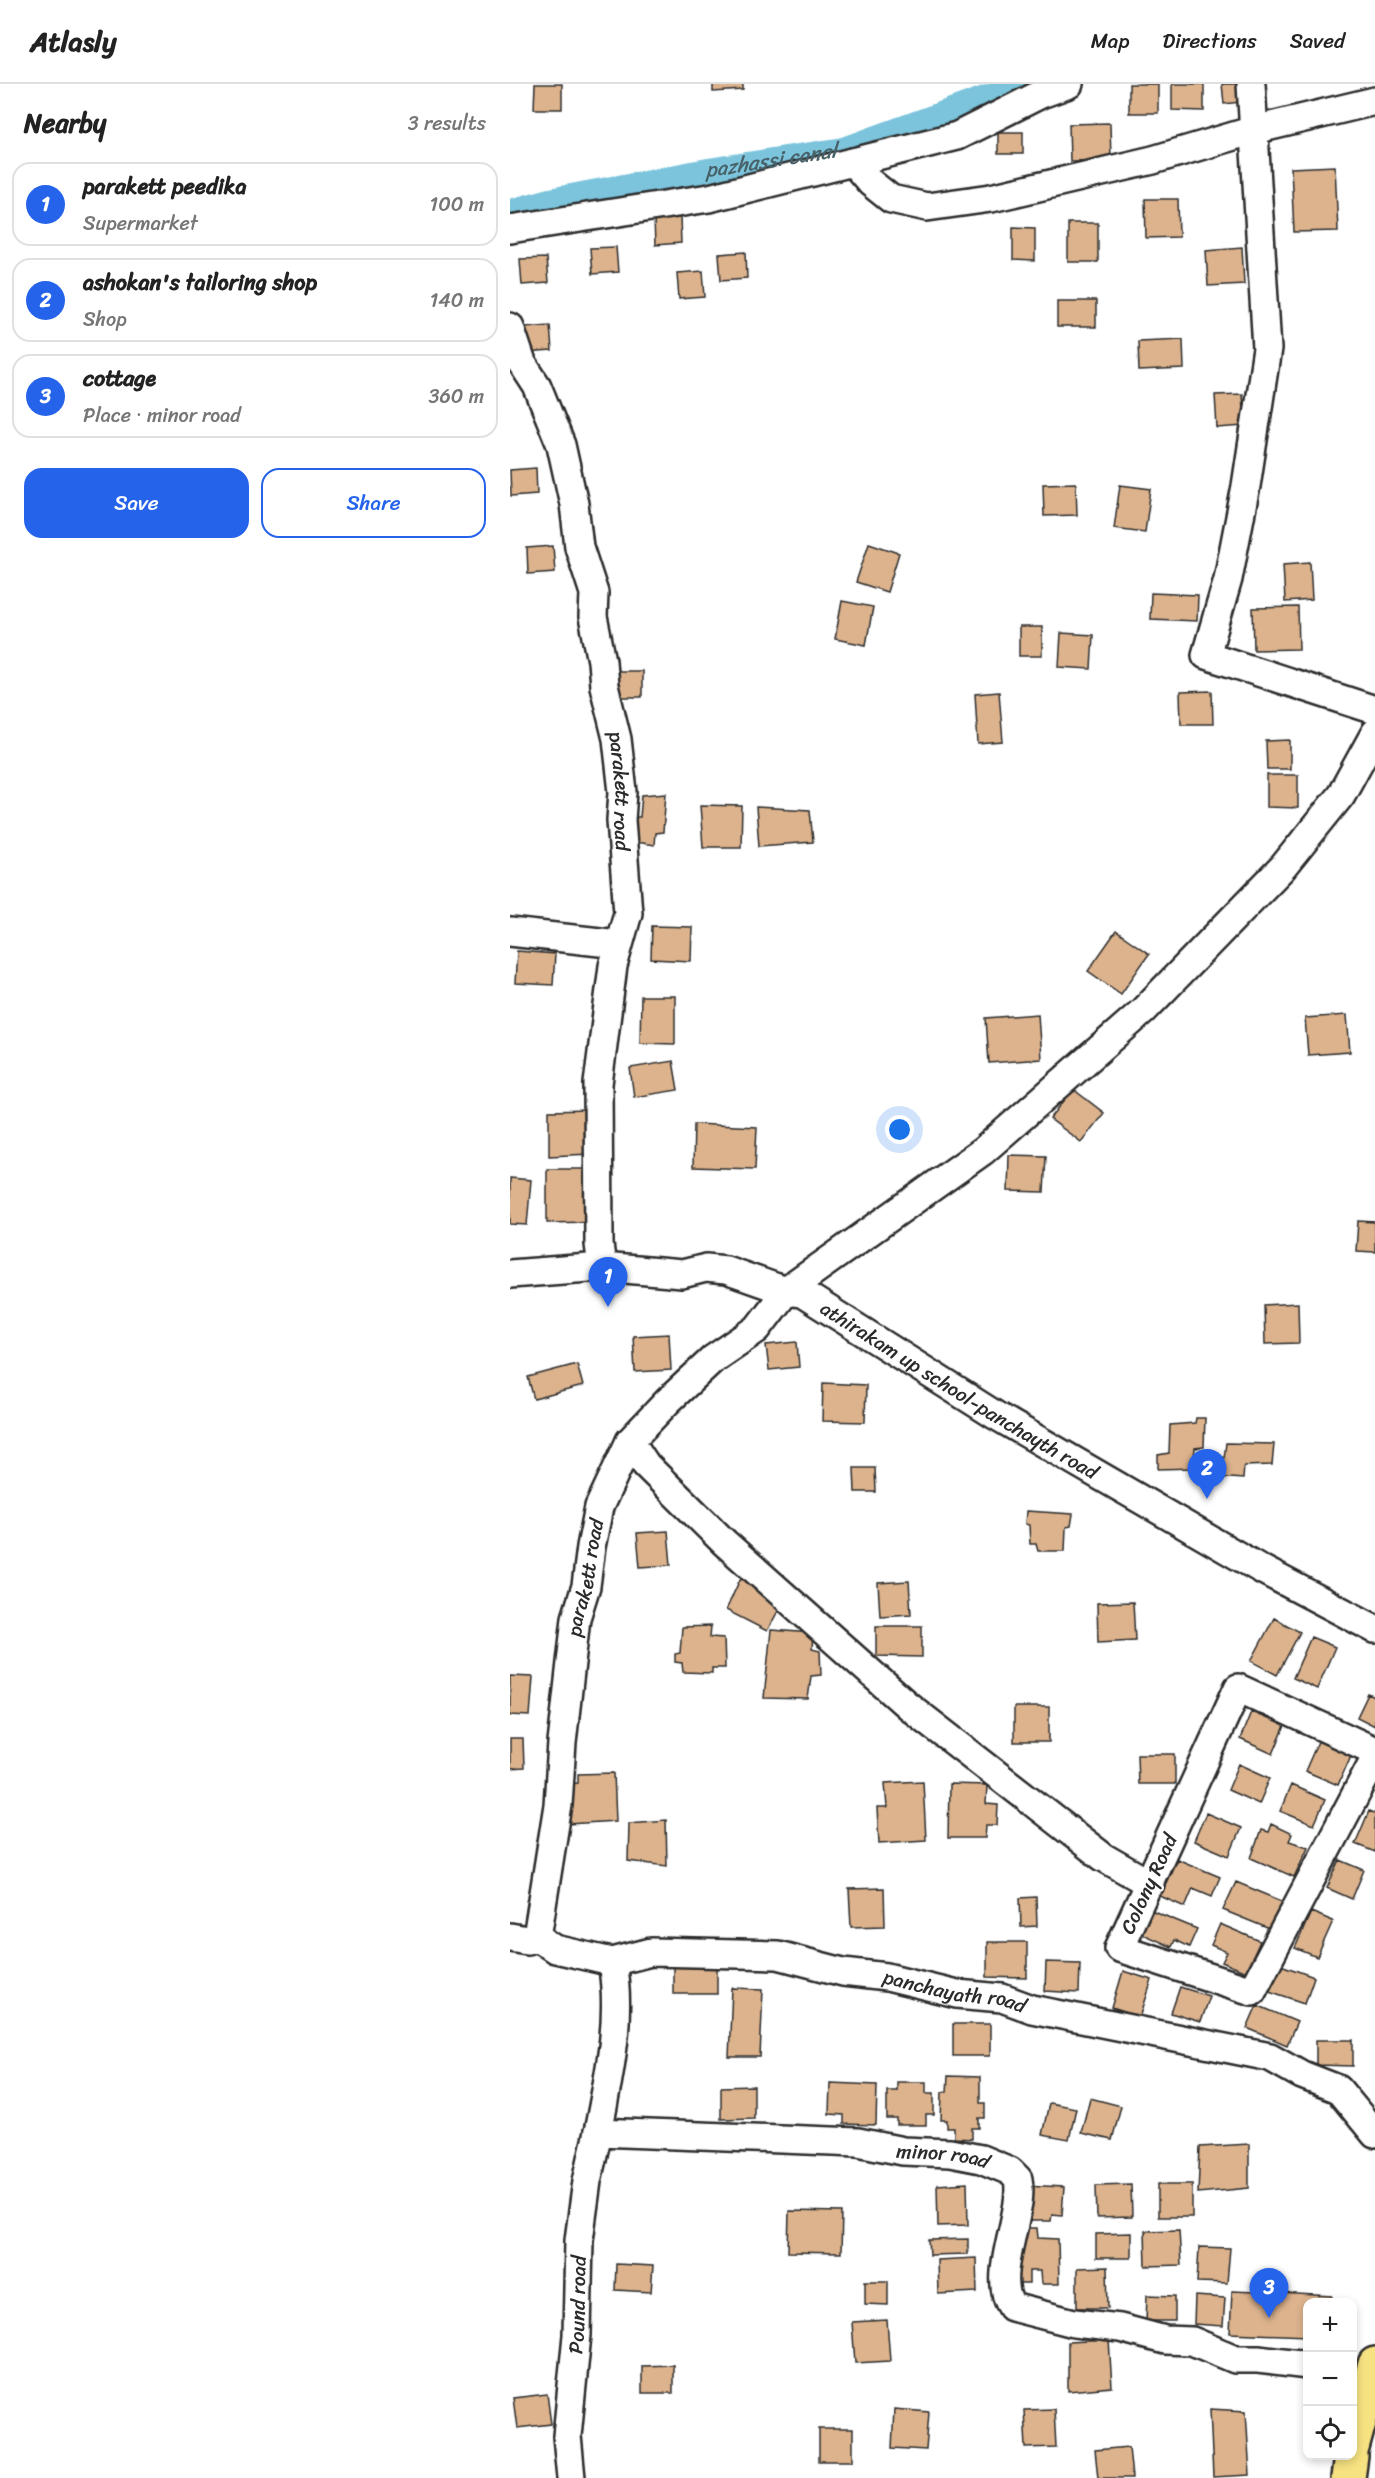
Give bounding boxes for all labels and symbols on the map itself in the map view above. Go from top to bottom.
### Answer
water label: pazhassi canal [700,131,844,189]
street label: parakett road [598,726,641,853]
your location [885,1115,914,1144]
pin: 1 [588,1258,628,1307]
street label: athirakam up school-panchayth road [813,1291,1106,1490]
pin: 2 [1188,1450,1226,1499]
street label: parakett road [556,1514,614,1639]
street label: Colony Road [1110,1827,1188,1940]
street label: panchayath road [879,1959,1033,2023]
street label: minor road [896,2133,997,2179]
street label: Pound road [558,2254,596,2355]
pin: 3 [1250,2268,1288,2318]

